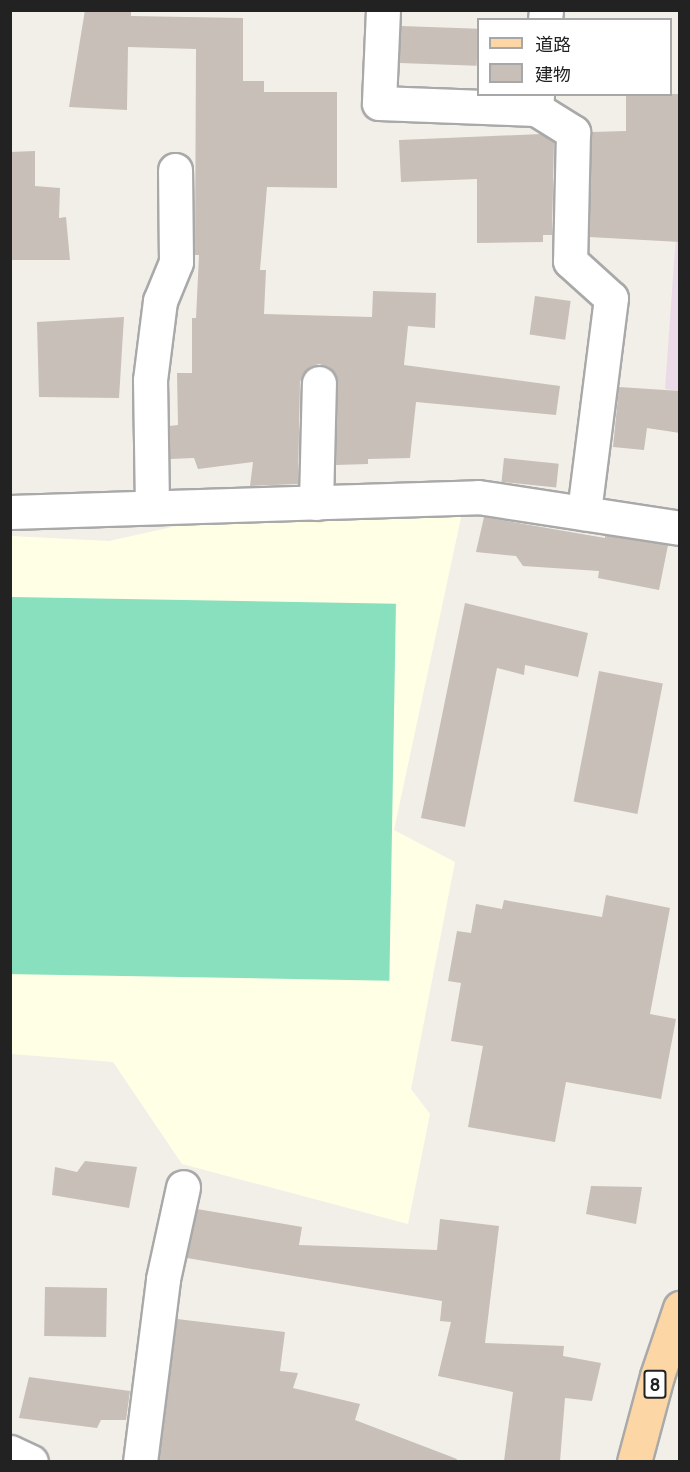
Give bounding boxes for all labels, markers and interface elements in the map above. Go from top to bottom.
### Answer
legend [477,18,672,96]
text: 道路 [535,32,571,56]
text: 建物 [535,62,571,86]
road number: 8 [643,1369,667,1399]

